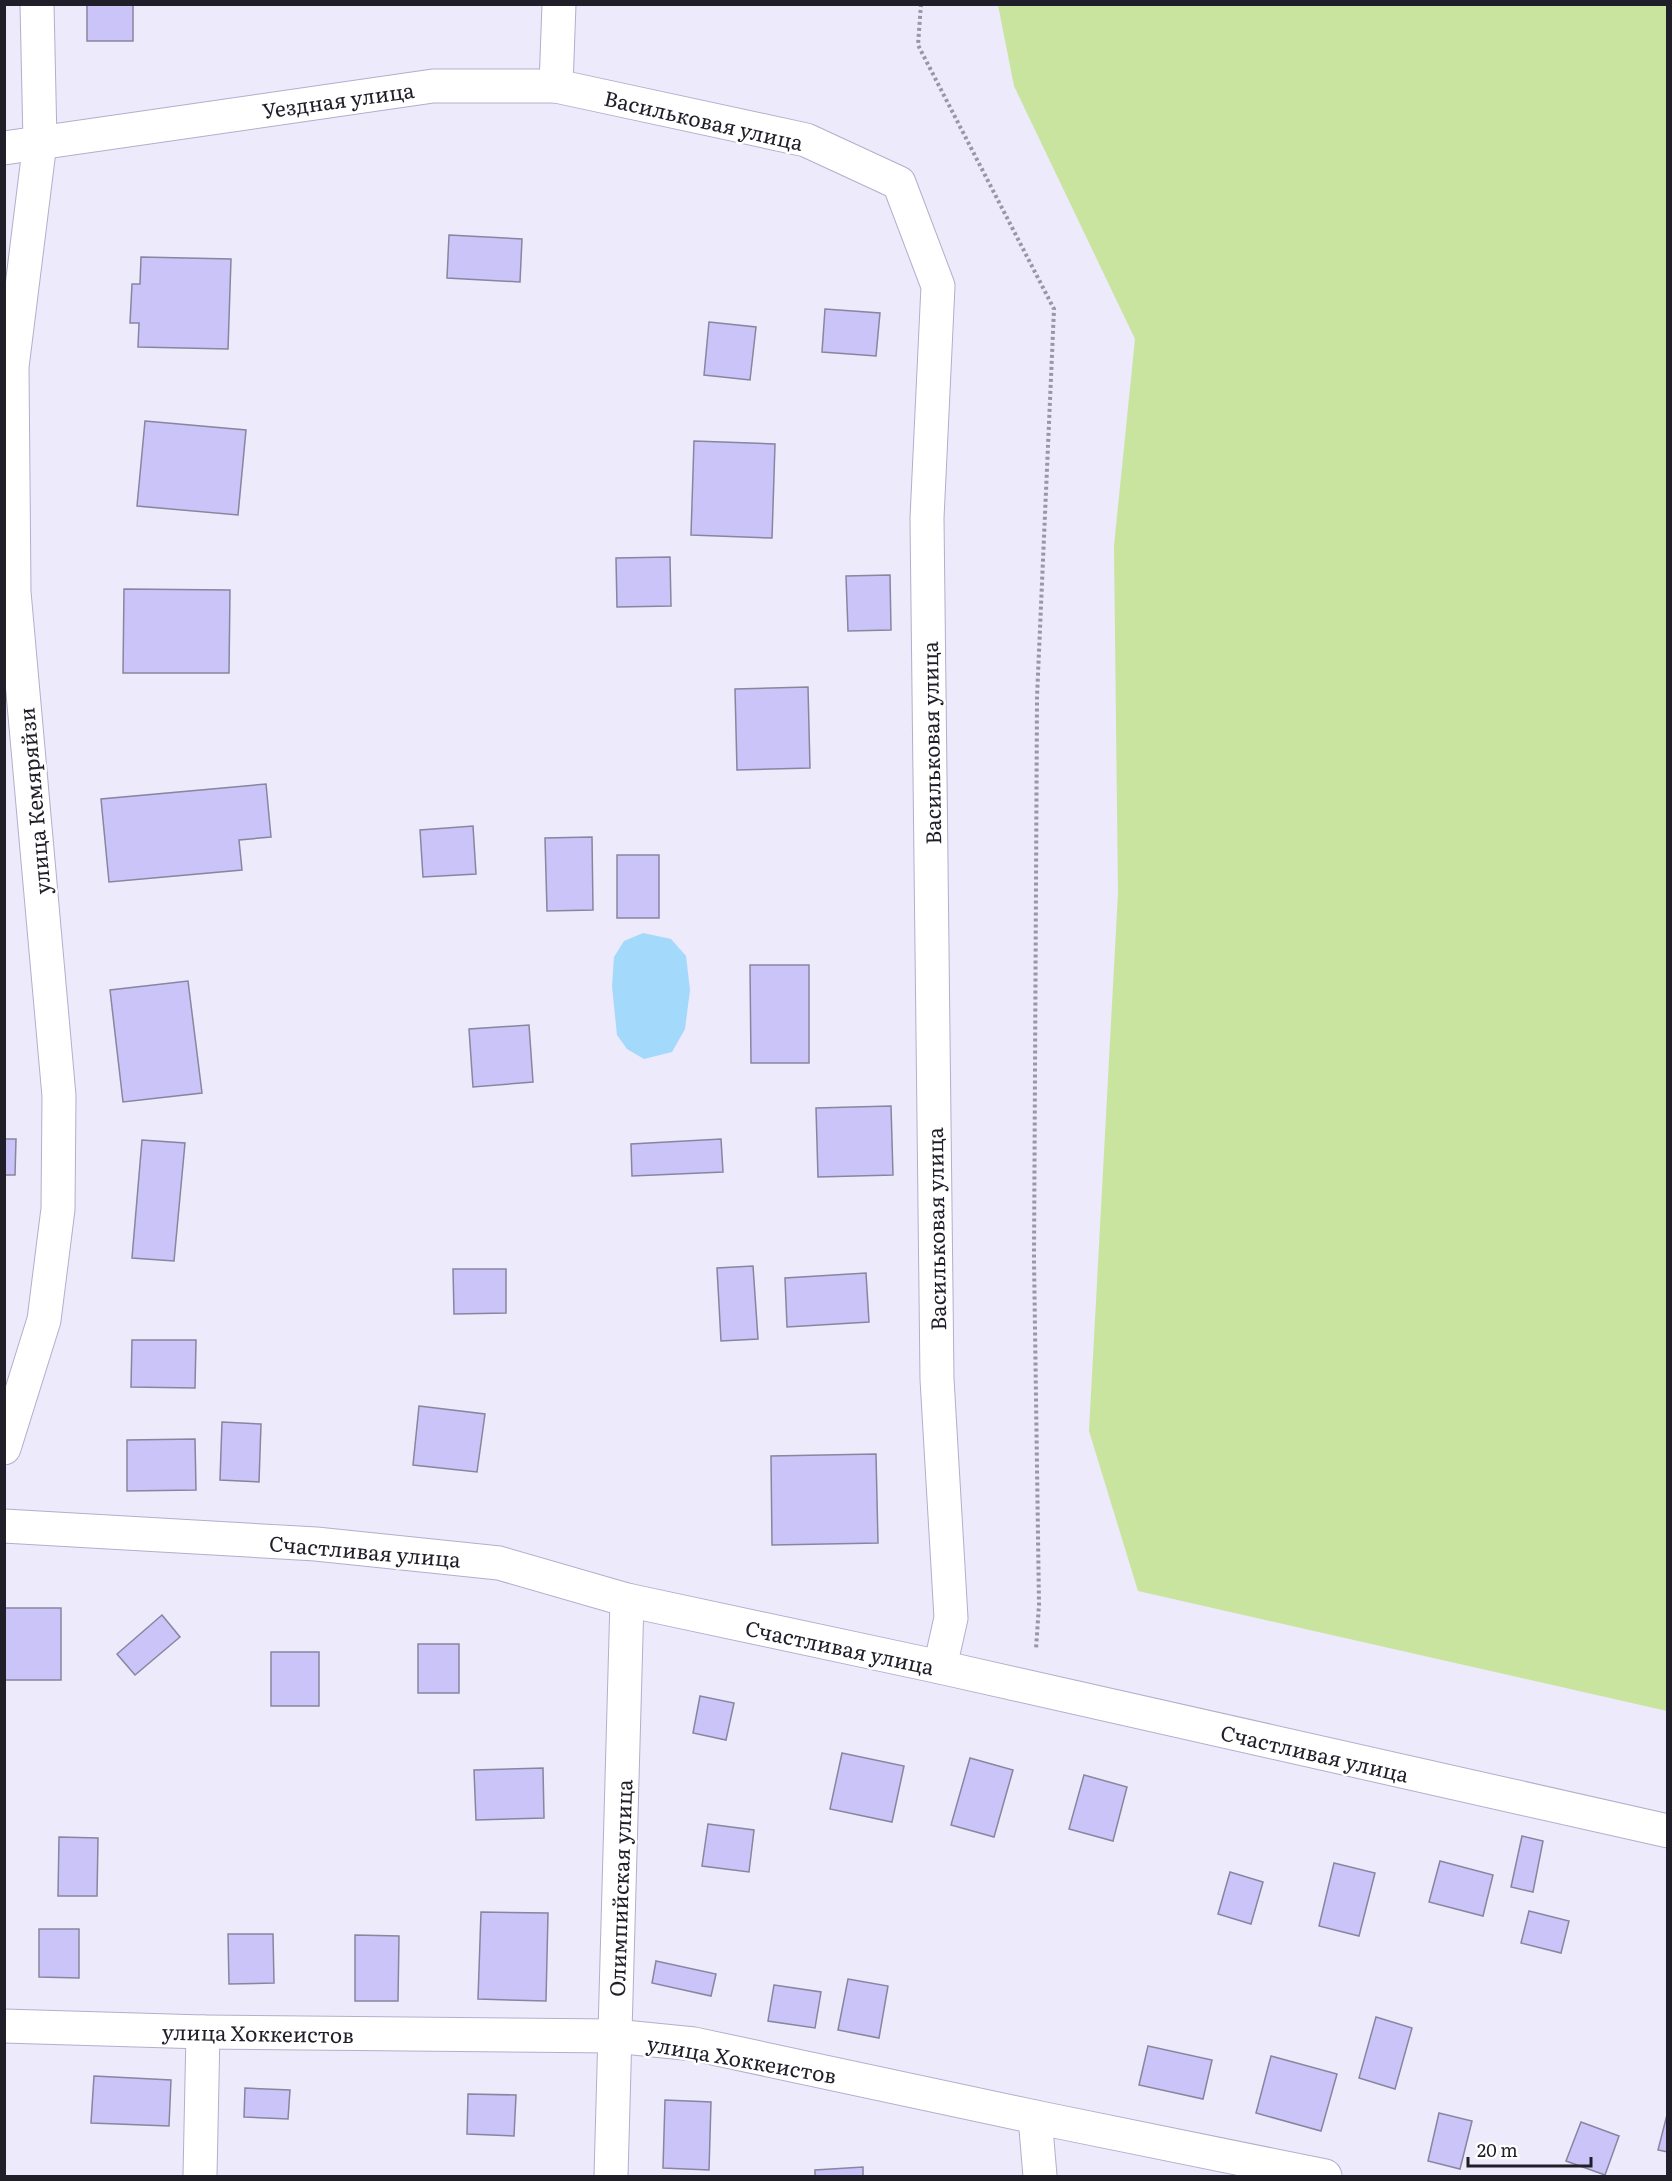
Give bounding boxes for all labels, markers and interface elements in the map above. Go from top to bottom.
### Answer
street label: Уездная улица [260,73,417,125]
street label: Васильковая улица [601,81,807,157]
street label: Васильковая улица [913,640,947,845]
street label: улица Кемяряйзи [9,706,57,896]
street label: Васильковая улица [918,1126,952,1331]
street label: Счастливая улица [268,1526,463,1574]
street label: Счастливая улица [743,1611,938,1681]
street label: Счастливая улица [1218,1715,1413,1789]
street label: Олимпийская улица [600,1778,638,1997]
street label: улица Хоккеистов [162,2015,354,2049]
street label: улица Хоккеистов [645,2026,839,2090]
scale bar [1468,2130,1591,2168]
text: 20 m [1477,2136,1518,2163]

